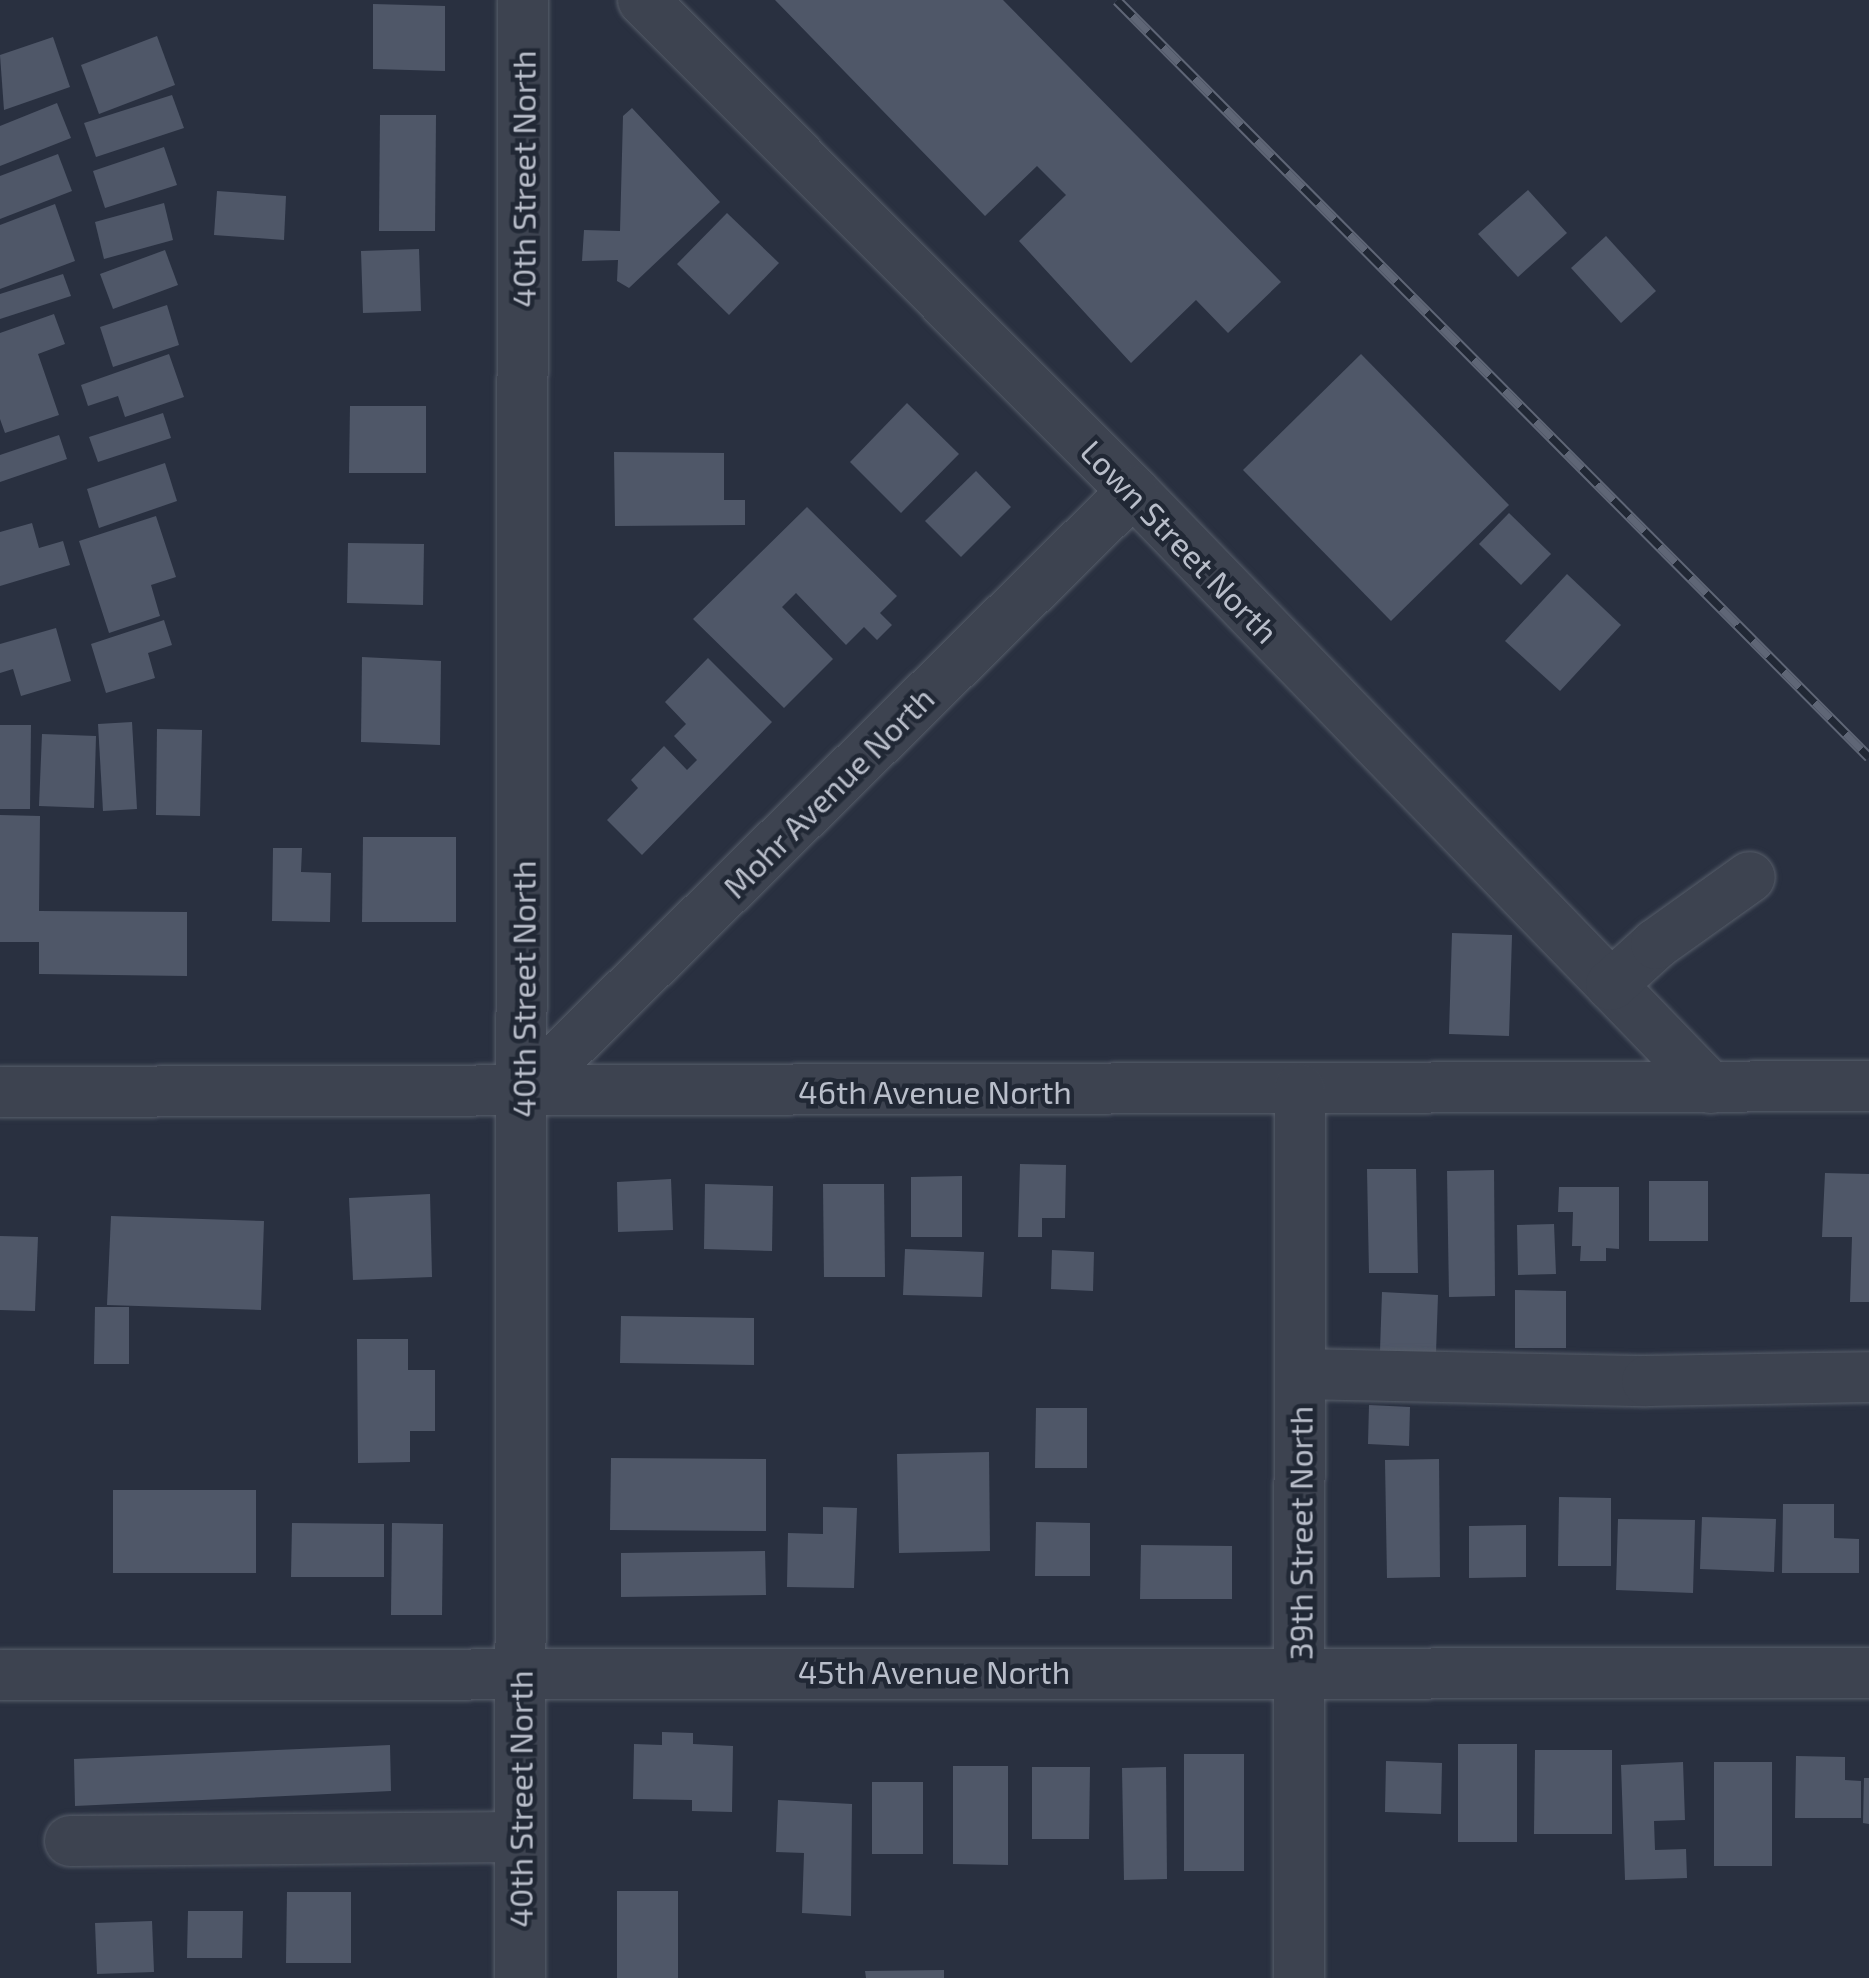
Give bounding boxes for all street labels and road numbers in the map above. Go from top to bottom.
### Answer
street label: 40th Street North [504,50,542,308]
street label: Lown Street North [1073,432,1287,650]
street label: Mohr Avenue North [714,678,942,906]
street label: 40th Street North [504,860,542,1118]
street label: 46th Avenue North [798,1072,1072,1110]
street label: 39th Street North [1281,1406,1319,1660]
street label: 45th Avenue North [797,1652,1071,1690]
street label: 40th Street North [501,1670,539,1928]

